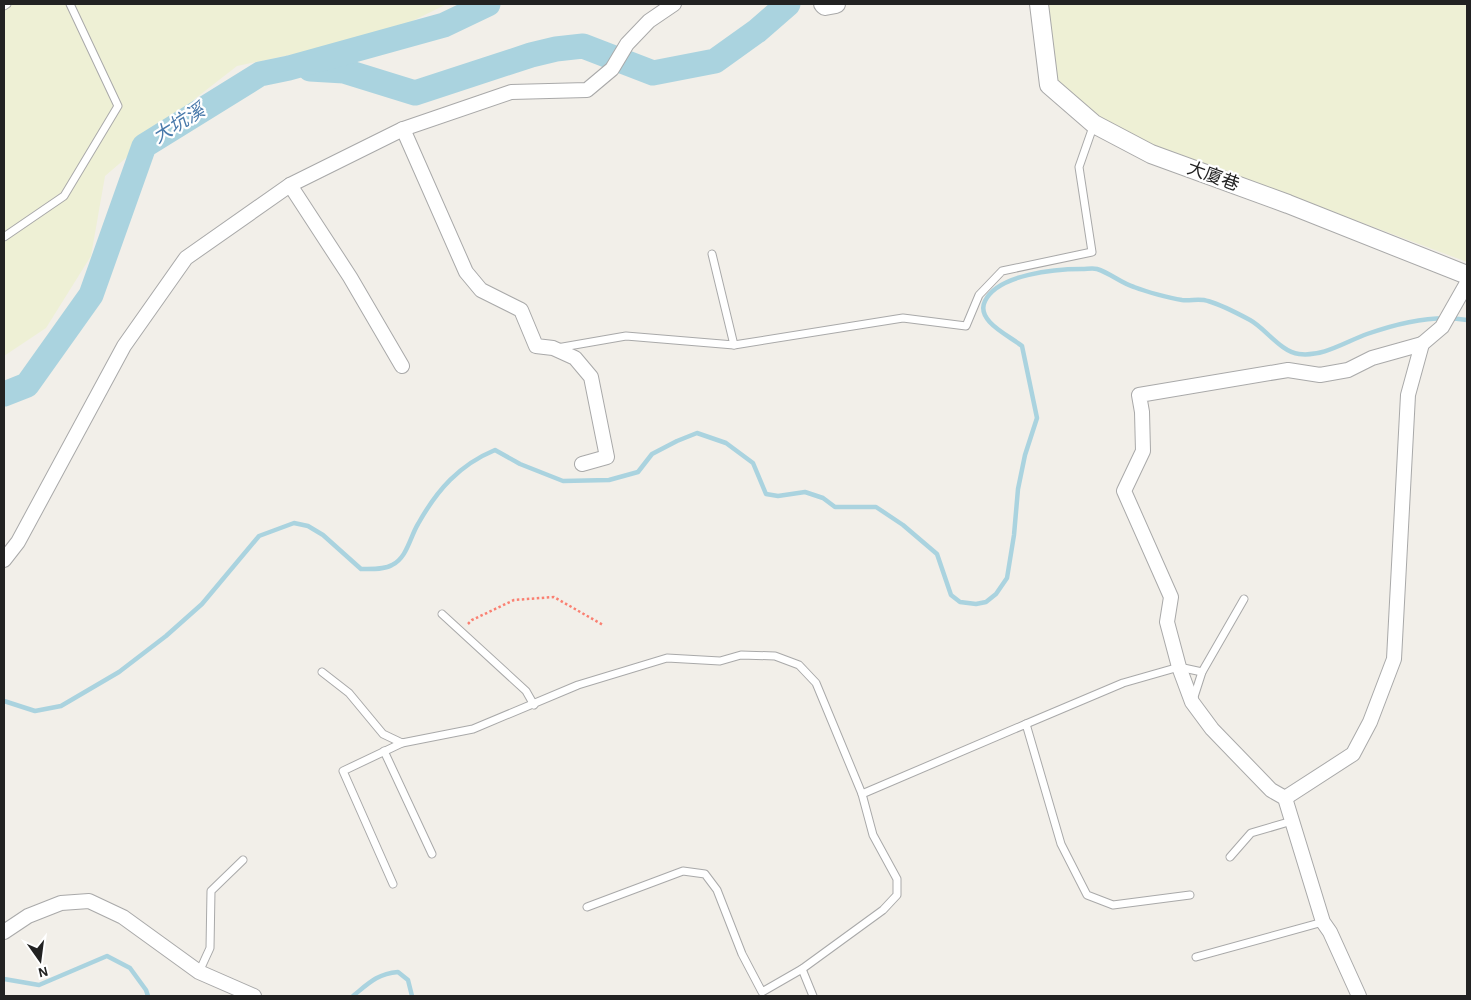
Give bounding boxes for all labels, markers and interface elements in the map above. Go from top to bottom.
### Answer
water label: 大坑溪 [149,98,211,147]
street label: 大廈巷 [1185,157,1242,195]
north arrow [15,935,65,985]
text: N [36,964,49,980]

